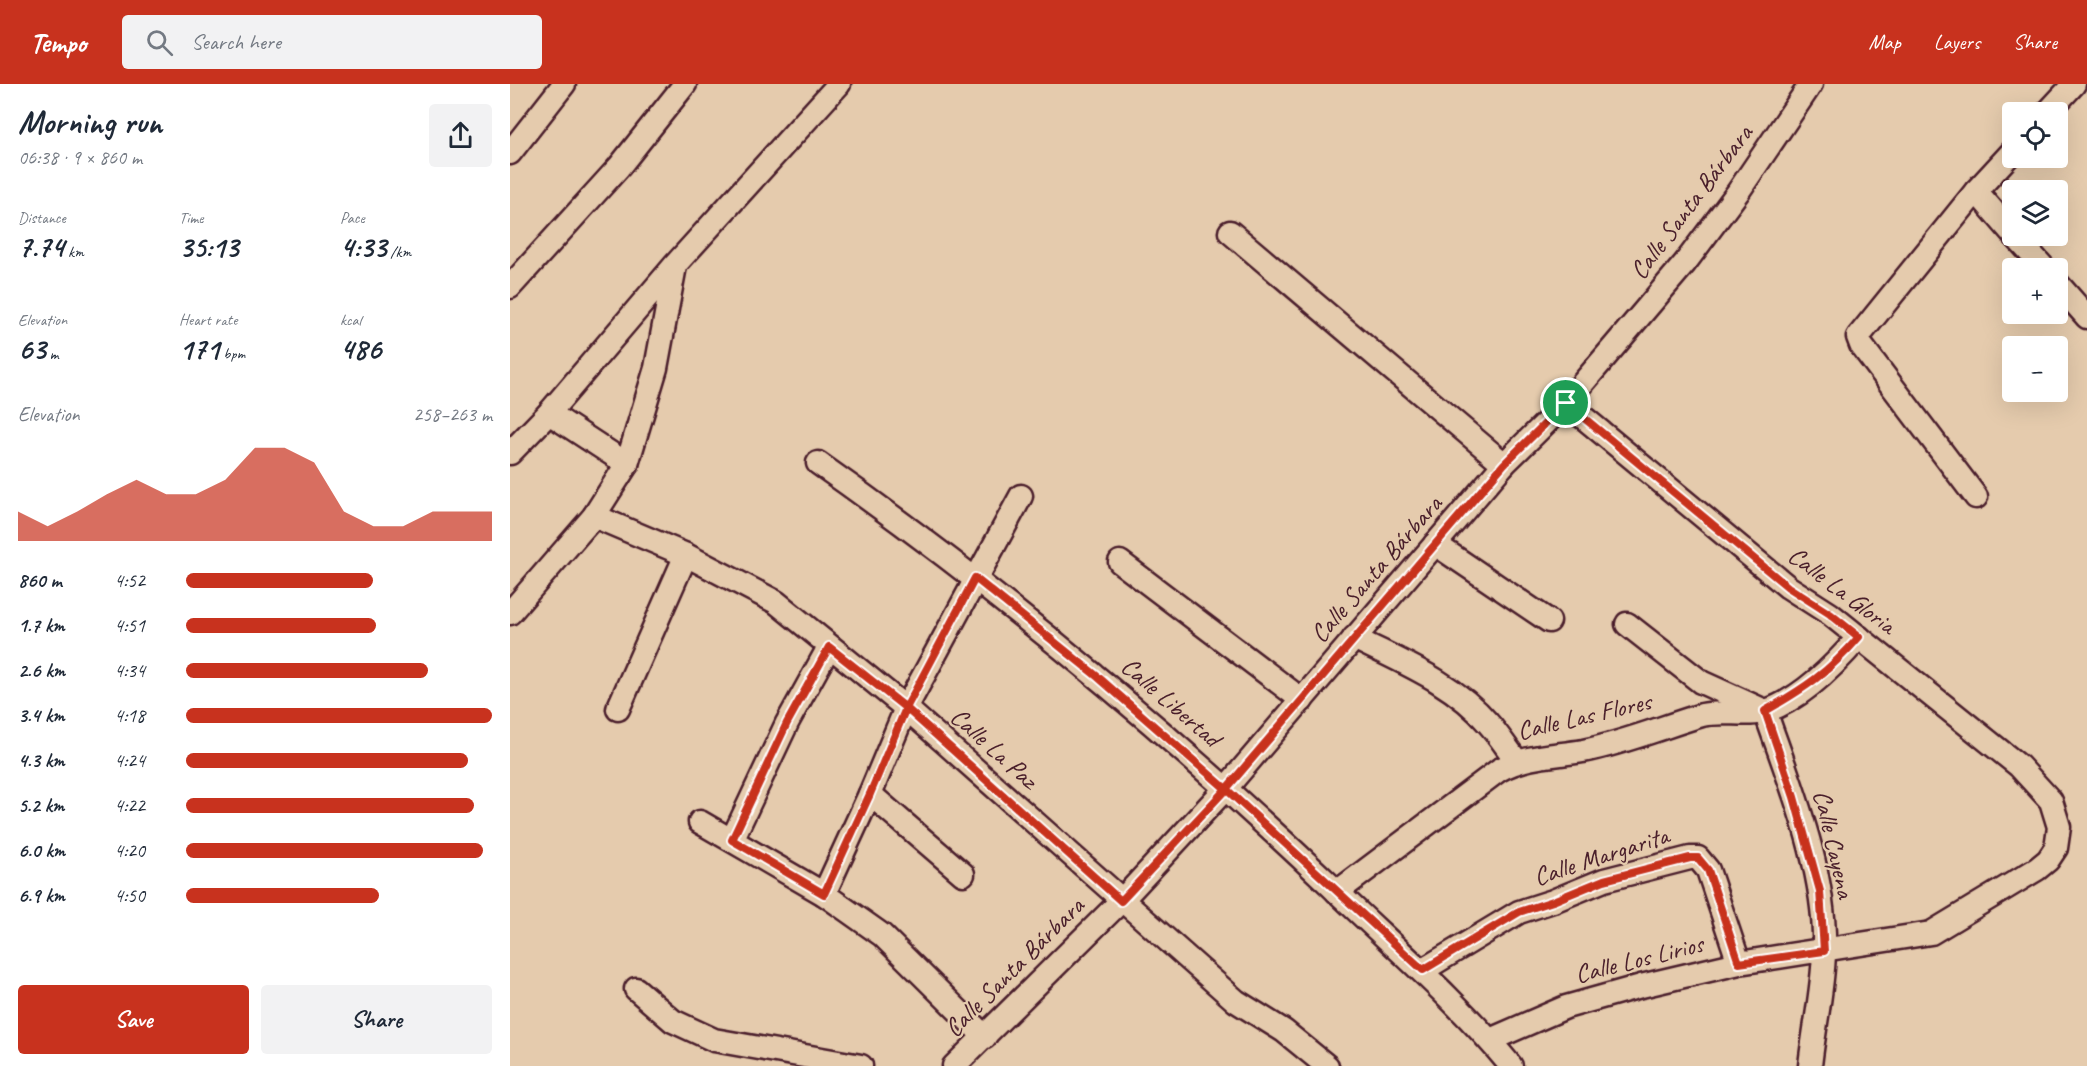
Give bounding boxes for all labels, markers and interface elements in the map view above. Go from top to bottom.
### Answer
search box [122,15,542,69]
text: Tempo [30,25,86,60]
icon: search [143,26,176,59]
text: Search here [191,28,281,56]
text: Map [1868,29,1901,55]
text: Layers [1934,29,1980,55]
text: Share [2013,29,2057,55]
text: Morning run [18,101,162,143]
map controls [2002,102,2068,402]
button: locate [2002,102,2068,168]
button: share [429,104,492,167]
street label: Calle Santa Bárbara [1622,117,1761,286]
text: 06:38 · 9 × 860 m [18,145,142,170]
button: layers [2002,180,2068,246]
text: Distance [18,208,66,228]
text: Time [179,208,203,228]
text: Pace [340,208,365,228]
text: 7.74 [18,228,64,266]
text: 35:13 [179,228,238,266]
text: 4:33 [340,228,386,266]
text: km [64,242,84,262]
text: /km [386,242,411,262]
button: + [2002,258,2068,324]
text: Elevation [18,310,67,330]
text: Heart rate [179,310,237,330]
text: kcal [340,310,361,330]
text: 63 [18,330,46,368]
text: 171 [179,330,219,368]
text: 486 [340,330,381,368]
button: − [2002,336,2068,402]
text: m [46,344,58,364]
text: bpm [219,344,245,364]
pin [1540,377,1591,428]
icon: arrive [1549,386,1582,419]
text: Elevation [18,402,80,427]
text: 258–263 m [413,402,492,427]
street label: Calle Santa Bárbara [1303,487,1450,650]
street label: Calle La Gloria [1782,539,1904,643]
text: 860 m [18,568,62,593]
text: 4:52 [114,568,145,593]
text: 1.7 km [18,613,64,638]
text: 4:51 [114,613,145,638]
street label: Calle Libertad [1114,650,1231,757]
text: 2.6 km [18,658,65,683]
text: 4:34 [114,658,145,683]
street label: Calle Las Flores [1514,684,1656,747]
street label: Calle La Paz [943,700,1047,798]
text: 3.4 km [18,703,65,728]
text: 4:18 [114,703,145,728]
text: 4.3 km [18,748,65,773]
text: 4:24 [114,748,145,773]
street label: Calle Cayena [1806,787,1863,903]
text: 5.2 km [18,793,64,818]
text: 4:22 [114,793,145,818]
street label: Calle Margarita [1529,818,1675,893]
text: 6.0 km [18,838,65,863]
text: 4:20 [114,838,145,863]
text: 6.9 km [18,883,65,908]
text: 4:50 [114,883,145,908]
street label: Calle Santa Bárbara [937,889,1092,1044]
street label: Calle Los Lirios [1572,927,1709,991]
button: Save [18,985,249,1054]
button: Share [261,985,492,1054]

